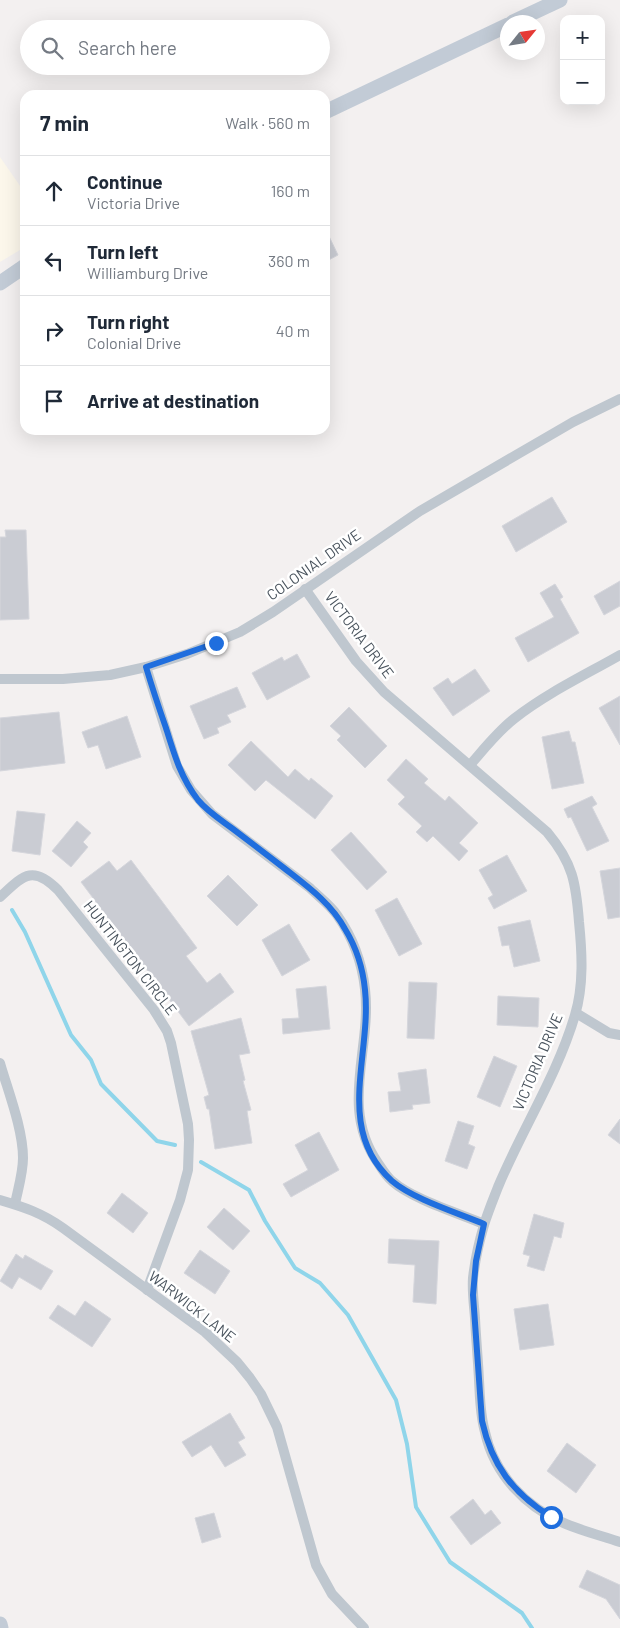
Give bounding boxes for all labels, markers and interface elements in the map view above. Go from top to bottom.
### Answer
north arrow [500,15,545,60]
map controls [560,15,605,105]
button: + [560,15,605,60]
search box [20,20,330,75]
icon: search [38,34,66,62]
text: Search here [78,36,177,59]
button: − [560,60,605,105]
text: 7 min [40,110,89,135]
text: Walk · 560 m [225,113,310,132]
text: Continue [87,170,163,193]
icon: ahead [40,177,68,205]
text: 160 m [271,181,310,200]
text: Victoria Drive [87,193,180,212]
text: Turn left [87,240,158,263]
icon: left [40,247,68,275]
text: 360 m [268,251,310,270]
text: Williamburg Drive [87,263,208,282]
text: Turn right [87,310,169,333]
icon: right [40,317,68,345]
text: 40 m [276,321,310,340]
text: Colonial Drive [87,333,181,352]
icon: arrive [40,387,68,415]
text: Arrive at destination [87,389,259,412]
street label: COLONIAL DRIVE [263,525,364,603]
street label: VICTORIA DRIVE [321,587,398,681]
route end [205,632,228,655]
street label: HUNTINGTON CIRCLE [80,897,181,1018]
street label: VICTORIA DRIVE [508,1010,566,1113]
street label: WARWICK LANE [146,1267,240,1346]
route start [540,1506,563,1529]

